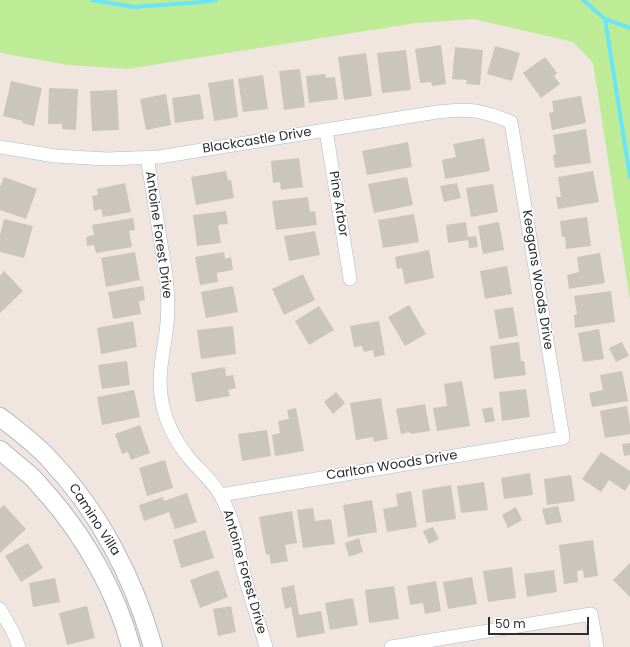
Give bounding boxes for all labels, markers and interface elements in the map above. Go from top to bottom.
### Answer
street label: Blackcastle Drive [201,125,313,157]
street label: Antoine Forest Drive [141,170,175,300]
street label: Pine Arbor [325,170,351,238]
street label: Keegans Woods Drive [518,209,556,351]
street label: Carlton Woods Drive [325,448,459,484]
street label: Camino Villa [65,481,123,559]
street label: Antoine Forest Drive [219,508,269,636]
scale bar [490,609,591,635]
text: 50 m [495,615,526,632]

